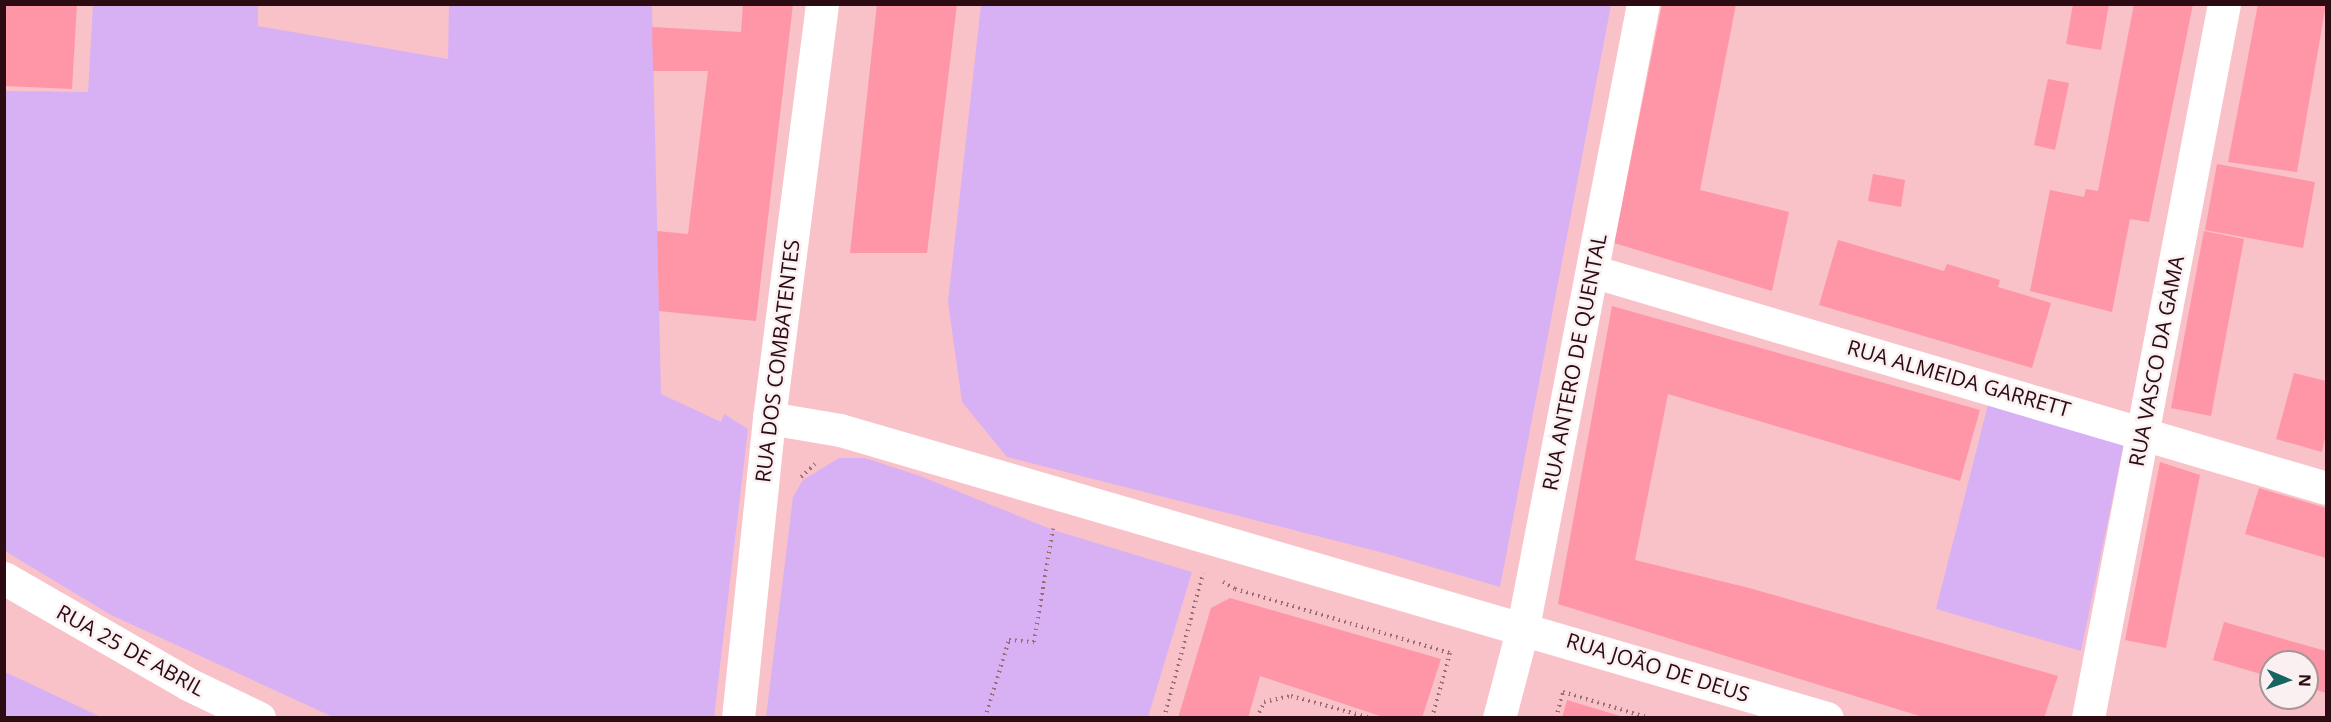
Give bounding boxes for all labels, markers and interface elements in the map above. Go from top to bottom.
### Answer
street label: RUA ANTERO DE QUENTAL [1537,231,1611,493]
street label: RUA DOS COMBATENTES [750,238,804,484]
street label: RUA VASCO DA GAMA [2123,254,2189,468]
street label: RUA ALMEIDA GARRETT [1845,334,2073,422]
street label: RUA 25 DE ABRIL [53,599,209,701]
street label: RUA JOÃO DE DEUS [1563,627,1753,707]
north arrow [2259,650,2319,710]
text: N [2294,674,2316,687]

